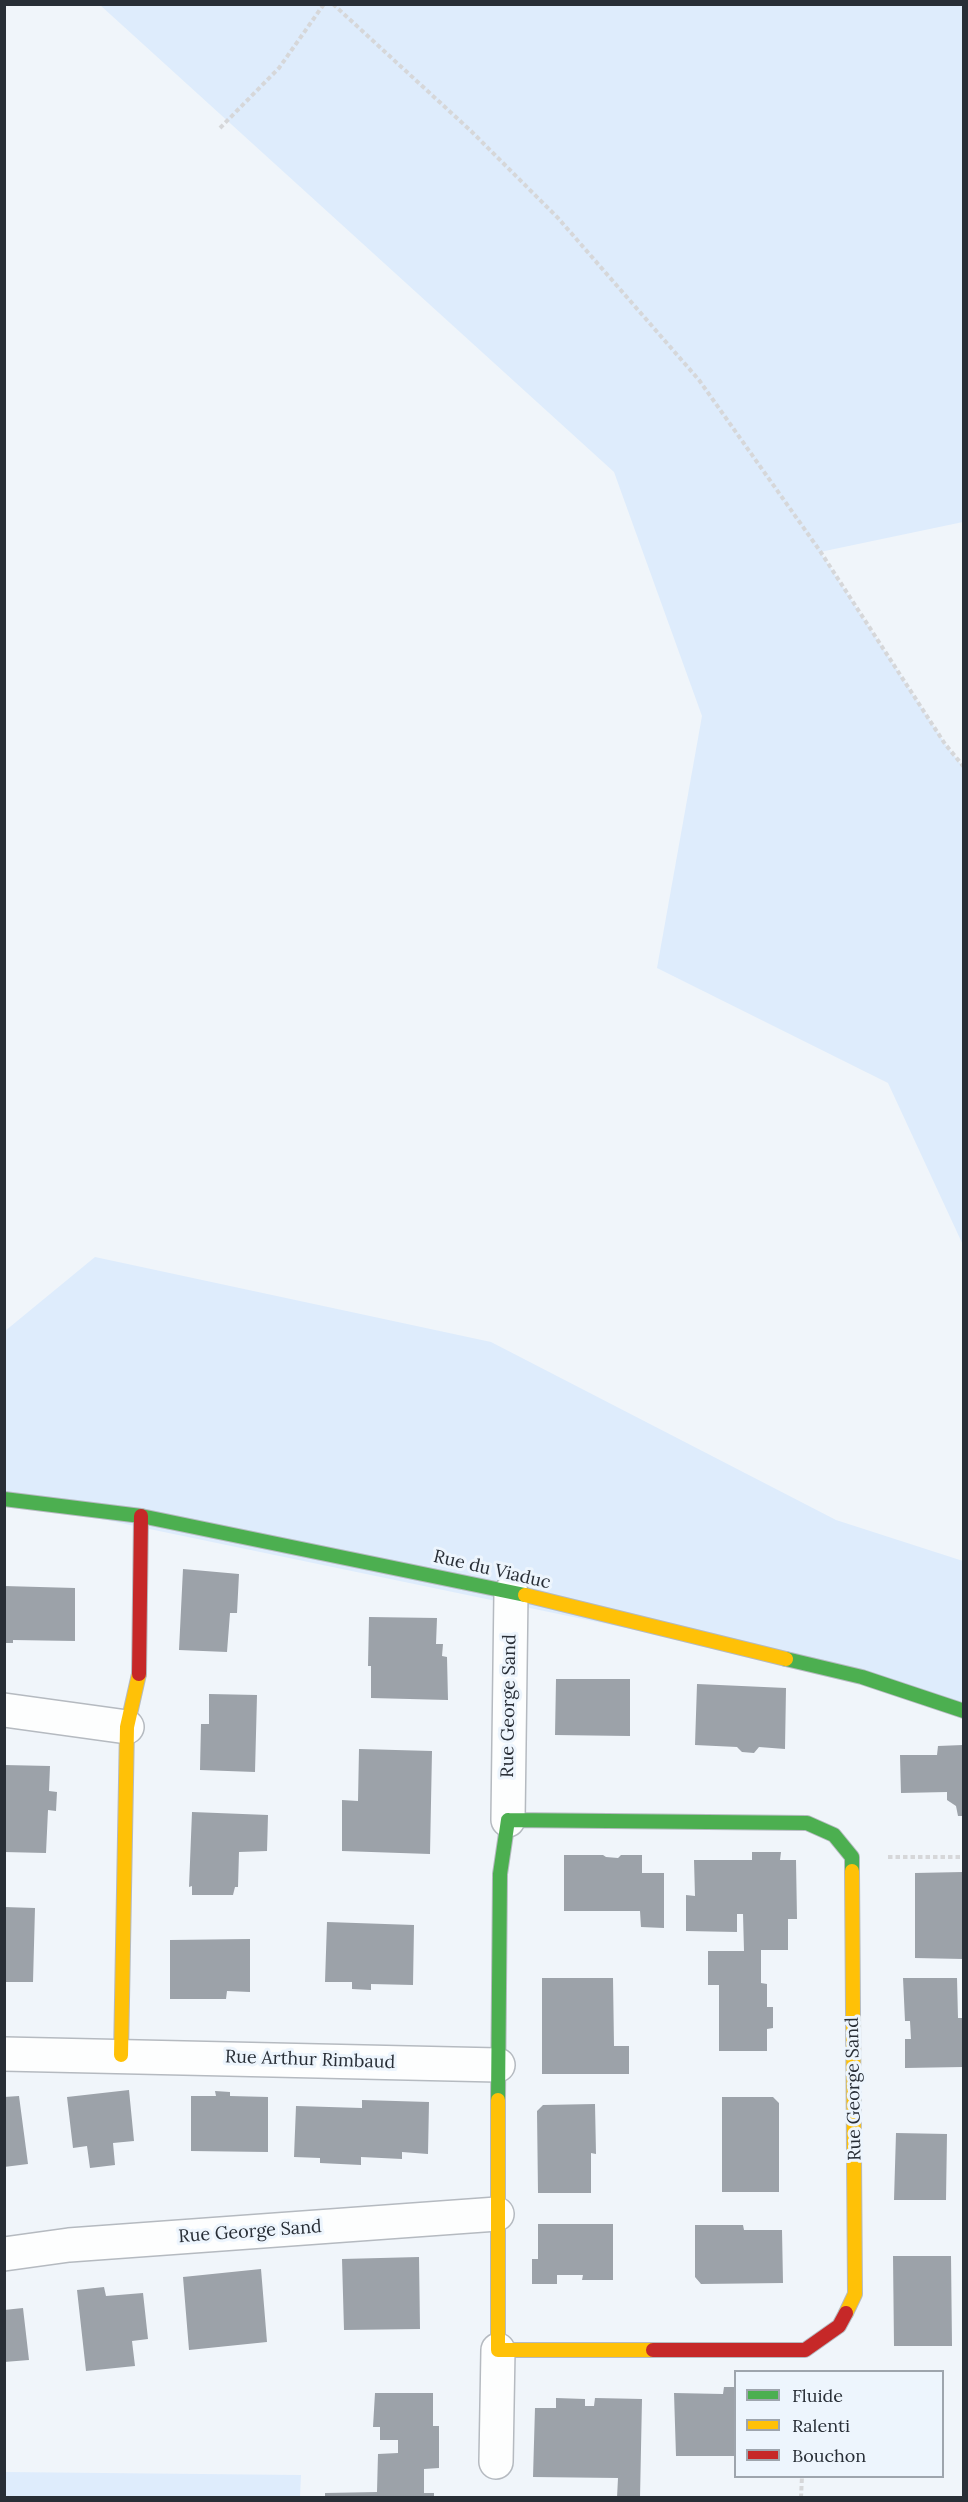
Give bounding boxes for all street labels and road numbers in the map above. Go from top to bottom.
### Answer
street label: Rue du Viaduc [431,1546,553,1594]
street label: Rue George Sand [497,1634,521,1778]
street label: Rue George Sand [842,2017,866,2161]
street label: Rue Arthur Rimbaud [224,2046,396,2074]
street label: Rue George Sand [178,2216,322,2248]

